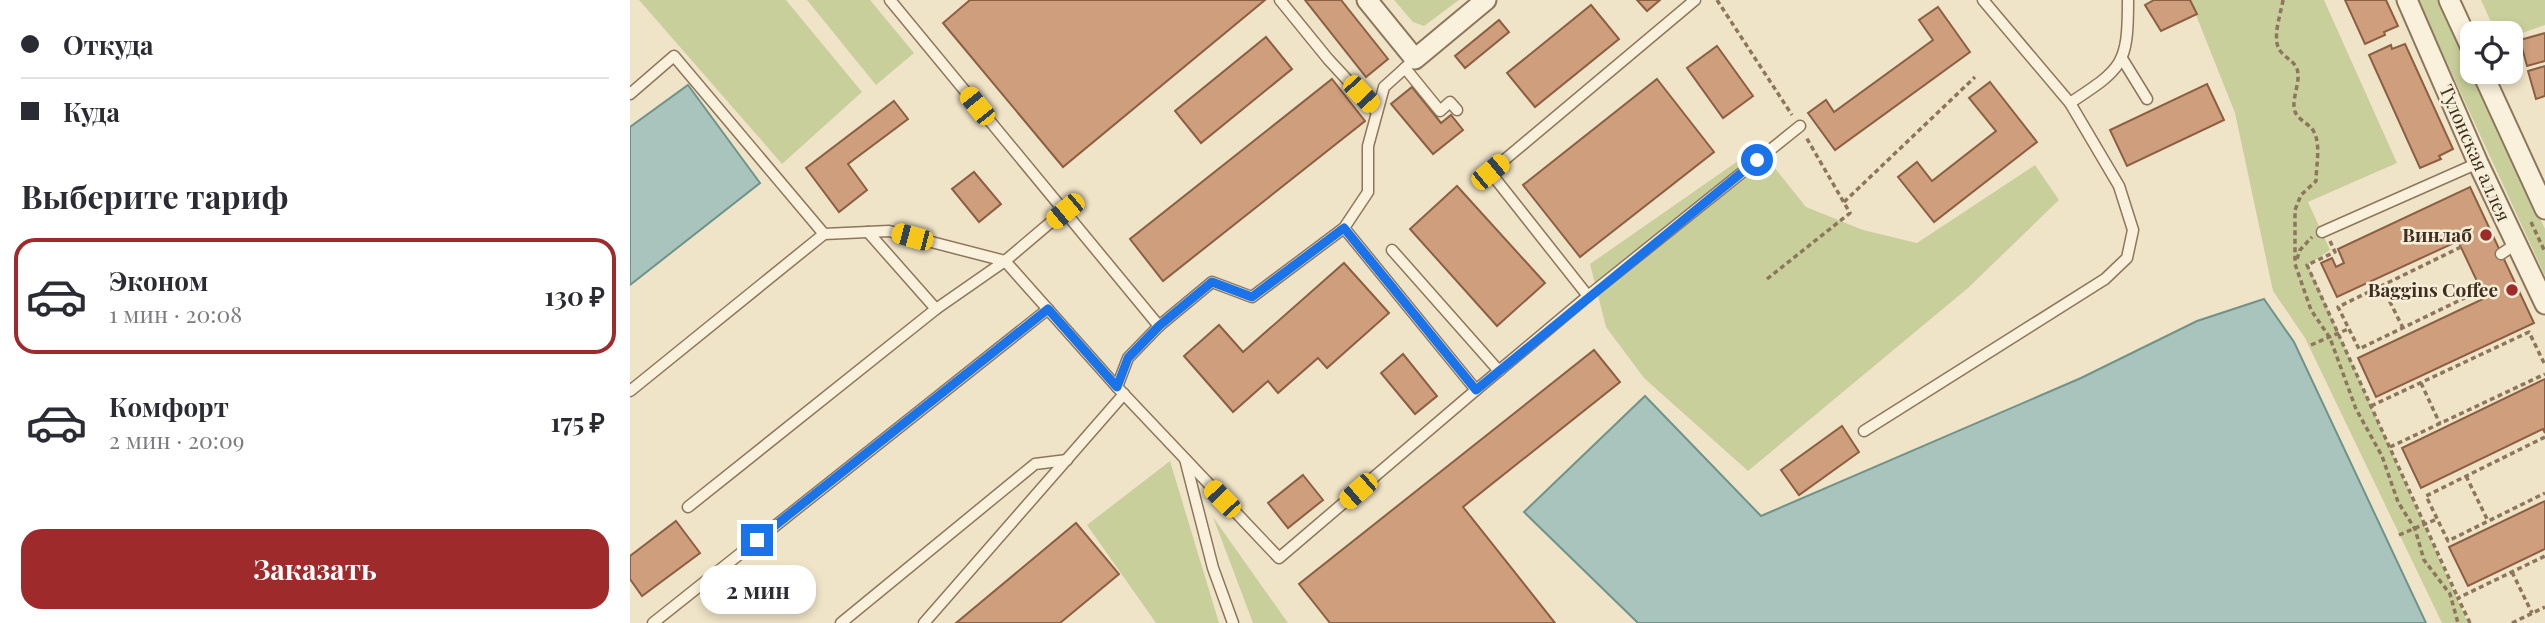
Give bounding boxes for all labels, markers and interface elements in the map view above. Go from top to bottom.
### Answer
map controls [2460,21,2523,84]
button: locate [2460,21,2523,84]
text: Откуда [63,27,154,62]
car [1339,71,1384,117]
street label: Тулонская аллея [2434,80,2518,225]
car [956,83,999,129]
text: Куда [63,94,120,129]
route start [1741,144,1773,176]
car [1468,150,1513,194]
text: Выберите тариф [21,174,288,217]
car [1043,189,1088,233]
car [889,221,936,253]
place label: Винлаб [2402,221,2472,247]
marker: Винлаб [2478,227,2494,243]
text: Эконом [109,263,208,298]
icon: car [25,265,88,328]
place label: Baggins Coffee [2368,276,2498,302]
text: 130 ₽ [545,278,605,313]
marker: Baggins Coffee [2504,282,2520,298]
text: 1 мин · 20:08 [109,298,242,329]
text: Комфорт [109,389,229,424]
icon: car [25,391,88,454]
text: 175 ₽ [550,404,605,439]
text: 2 мин · 20:09 [109,424,245,455]
car [1336,469,1381,513]
car [1200,477,1245,521]
route end [741,524,773,556]
button: Заказать [21,529,609,609]
callout: 2 мин [699,564,815,614]
text: 2 мин [726,574,790,605]

